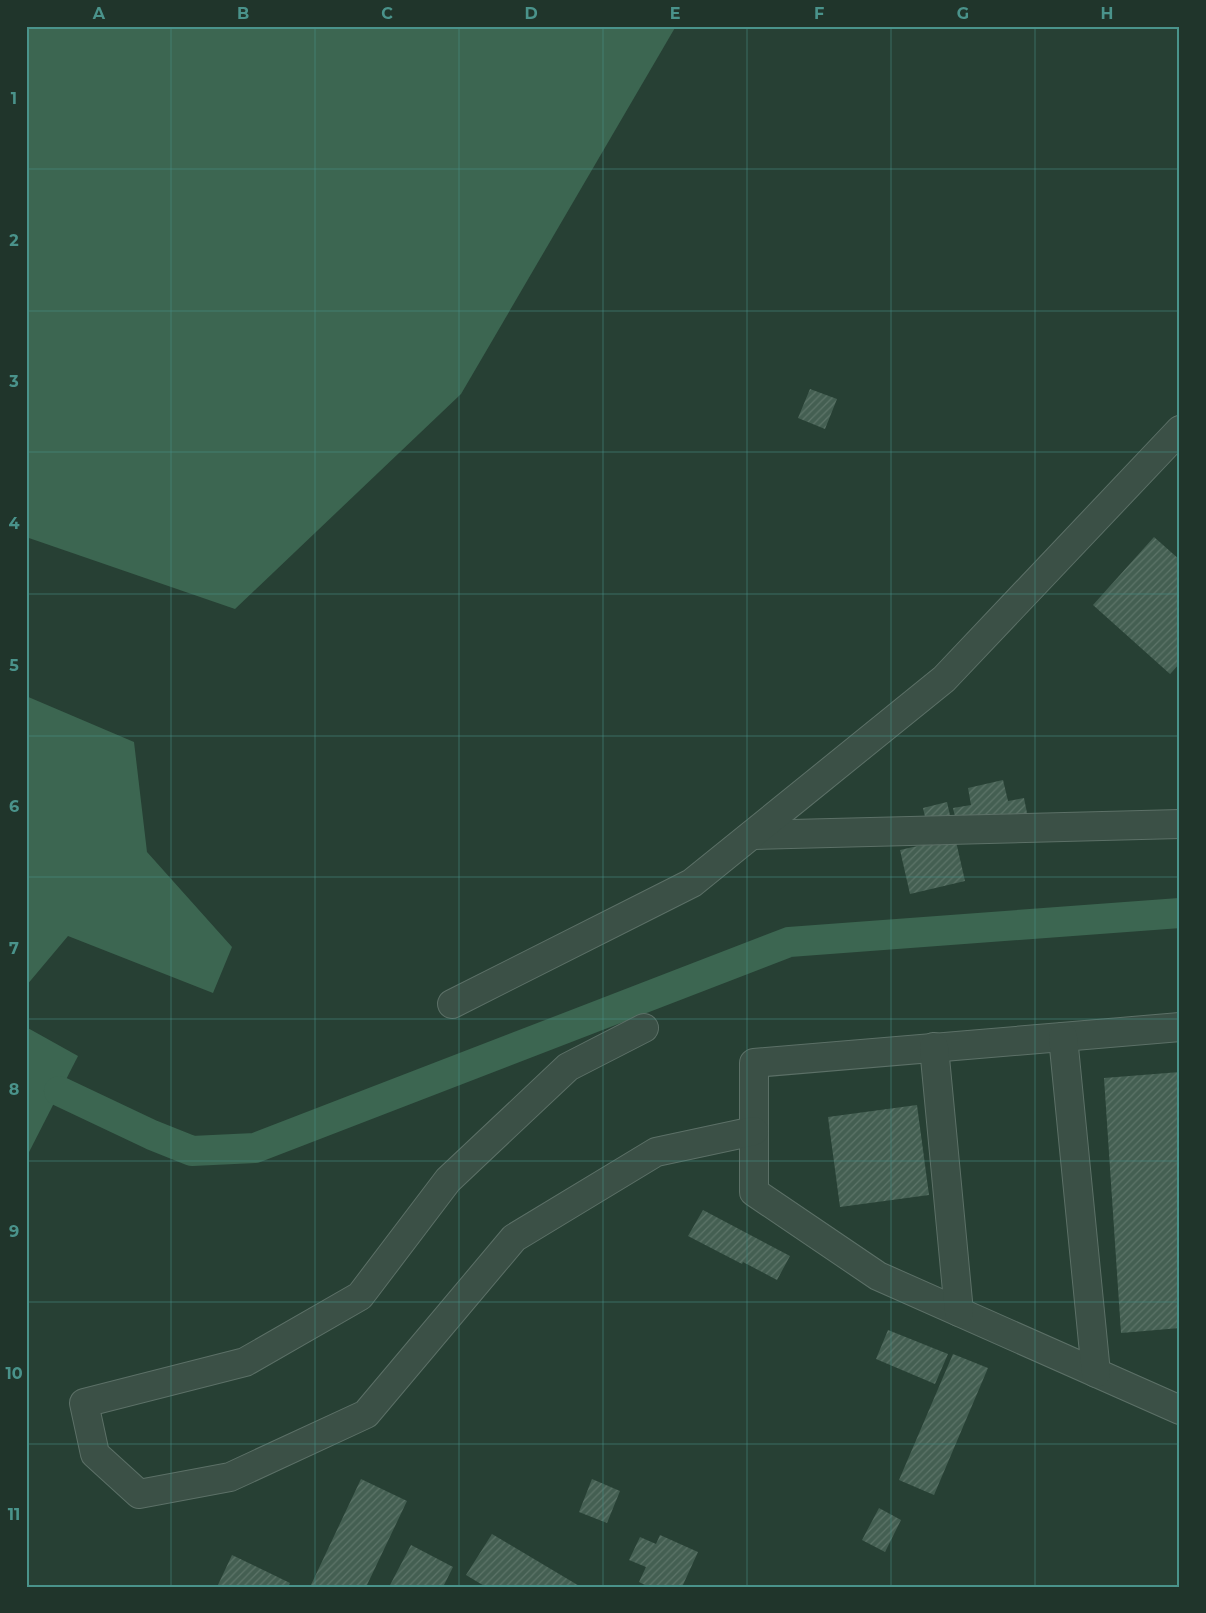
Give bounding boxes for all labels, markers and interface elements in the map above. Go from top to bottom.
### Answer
text: A [92,4,106,23]
text: B [237,4,249,23]
text: C [381,4,393,23]
text: D [524,4,538,23]
text: E [670,4,680,23]
text: F [814,4,824,23]
text: G [957,4,969,23]
text: H [1101,4,1113,23]
text: 1 [11,89,17,108]
text: 2 [9,231,19,250]
text: 3 [8,372,19,391]
text: 4 [8,514,20,533]
text: 5 [9,656,19,675]
text: 6 [9,797,19,816]
text: 7 [9,939,19,958]
text: 8 [9,1080,19,1099]
text: 9 [9,1222,19,1241]
text: 10 [5,1364,23,1383]
text: 11 [8,1505,20,1524]

